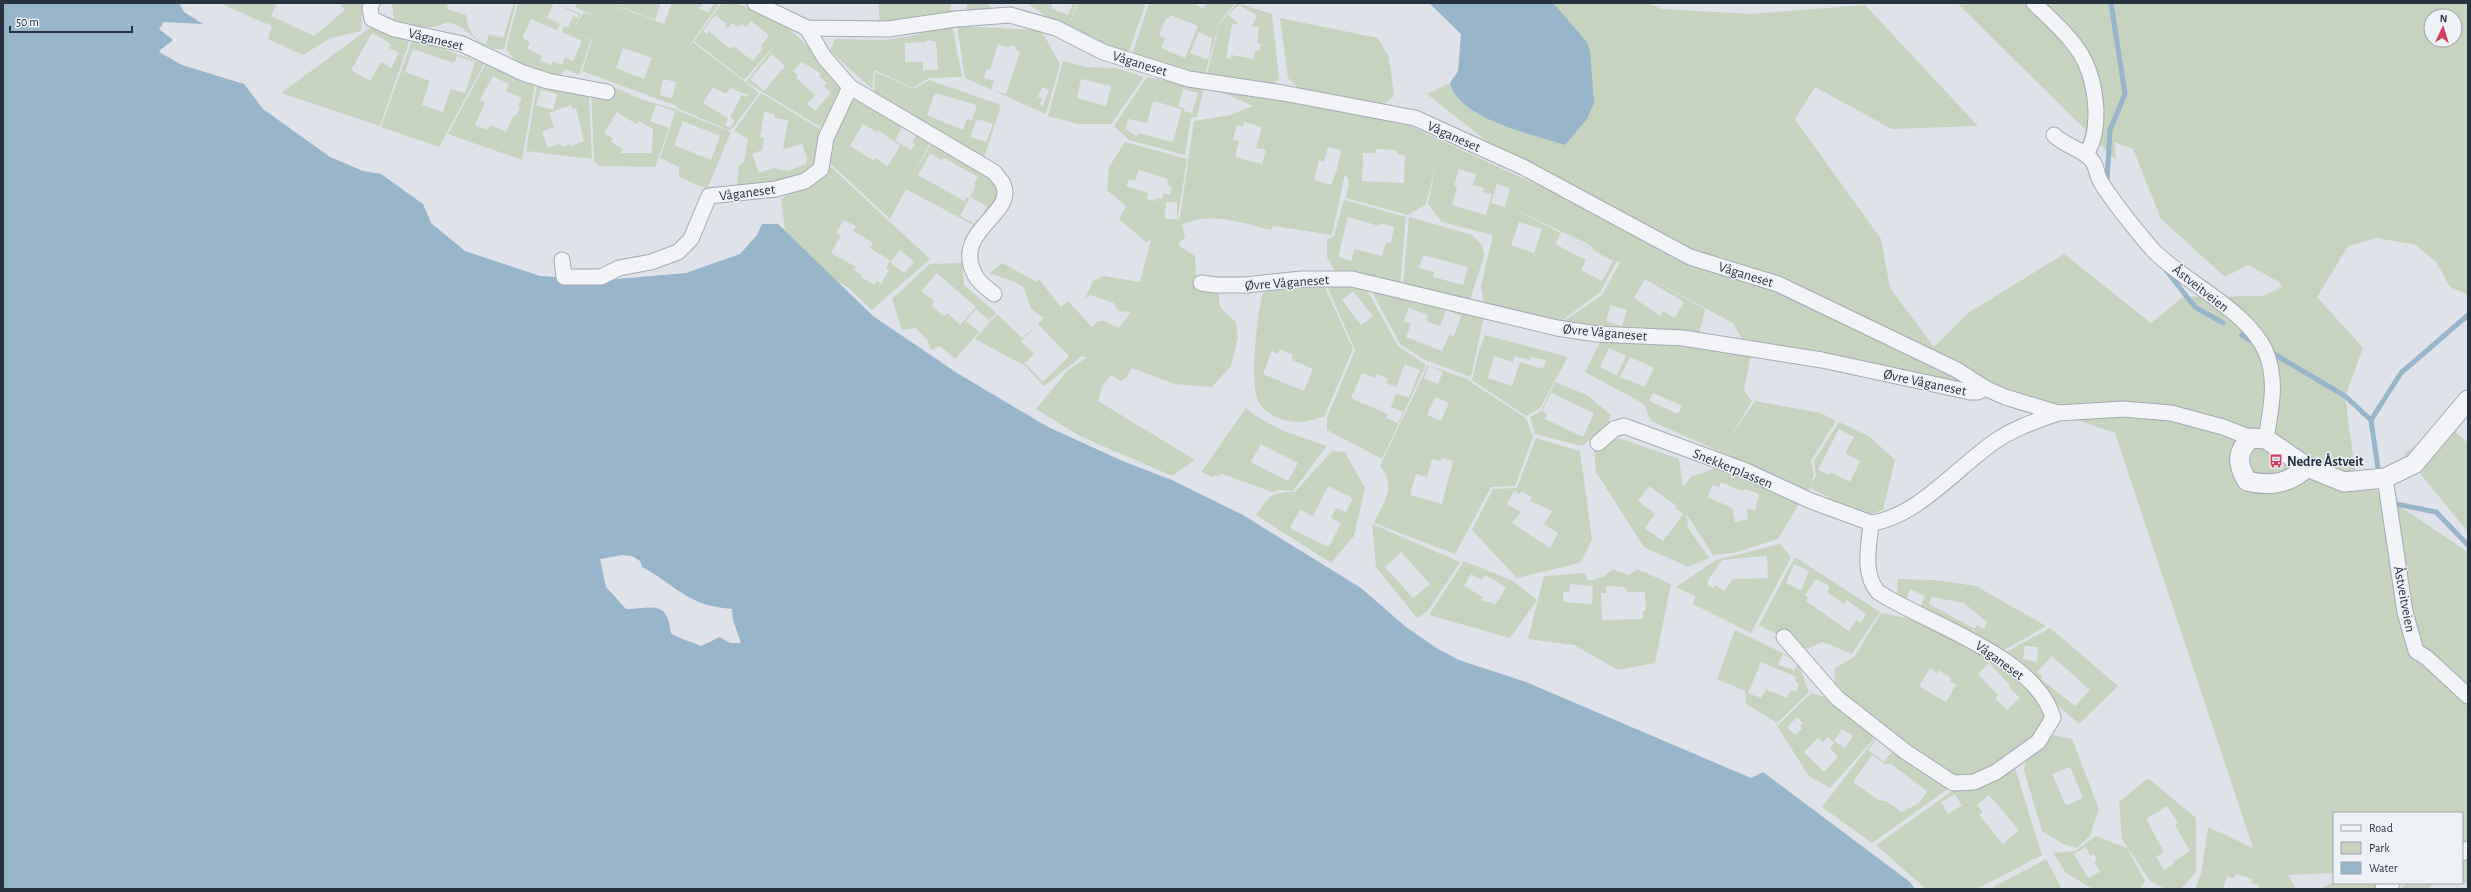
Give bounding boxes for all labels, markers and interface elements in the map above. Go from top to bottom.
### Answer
scale bar [10,8,132,34]
north arrow [2423,8,2463,48]
text: N [2439,13,2448,24]
text: 50 m [16,16,39,28]
street label: Våganeset [407,26,465,54]
street label: Våganeset [1111,49,1169,79]
street label: Våganeset [1425,119,1483,155]
street label: Våganeset [718,183,776,203]
street label: Våganeset [1717,260,1775,290]
street label: Åstveitveien [2170,261,2232,315]
street label: Øvre Våganeset [1244,272,1330,293]
street label: Øvre Våganeset [1562,321,1648,344]
street label: Øvre Våganeset [1882,366,1968,399]
street label: Snekkerplassen [1691,447,1775,491]
bus stop icon: Nedre Åstveit [2268,453,2284,469]
place label: Nedre Åstveit [2287,453,2364,469]
street label: Åstveitveien [2391,565,2419,633]
street label: Våganeset [1972,639,2027,683]
legend [2333,812,2463,884]
text: Road [2369,822,2393,834]
text: Park [2369,842,2390,854]
text: Water [2369,862,2398,874]

